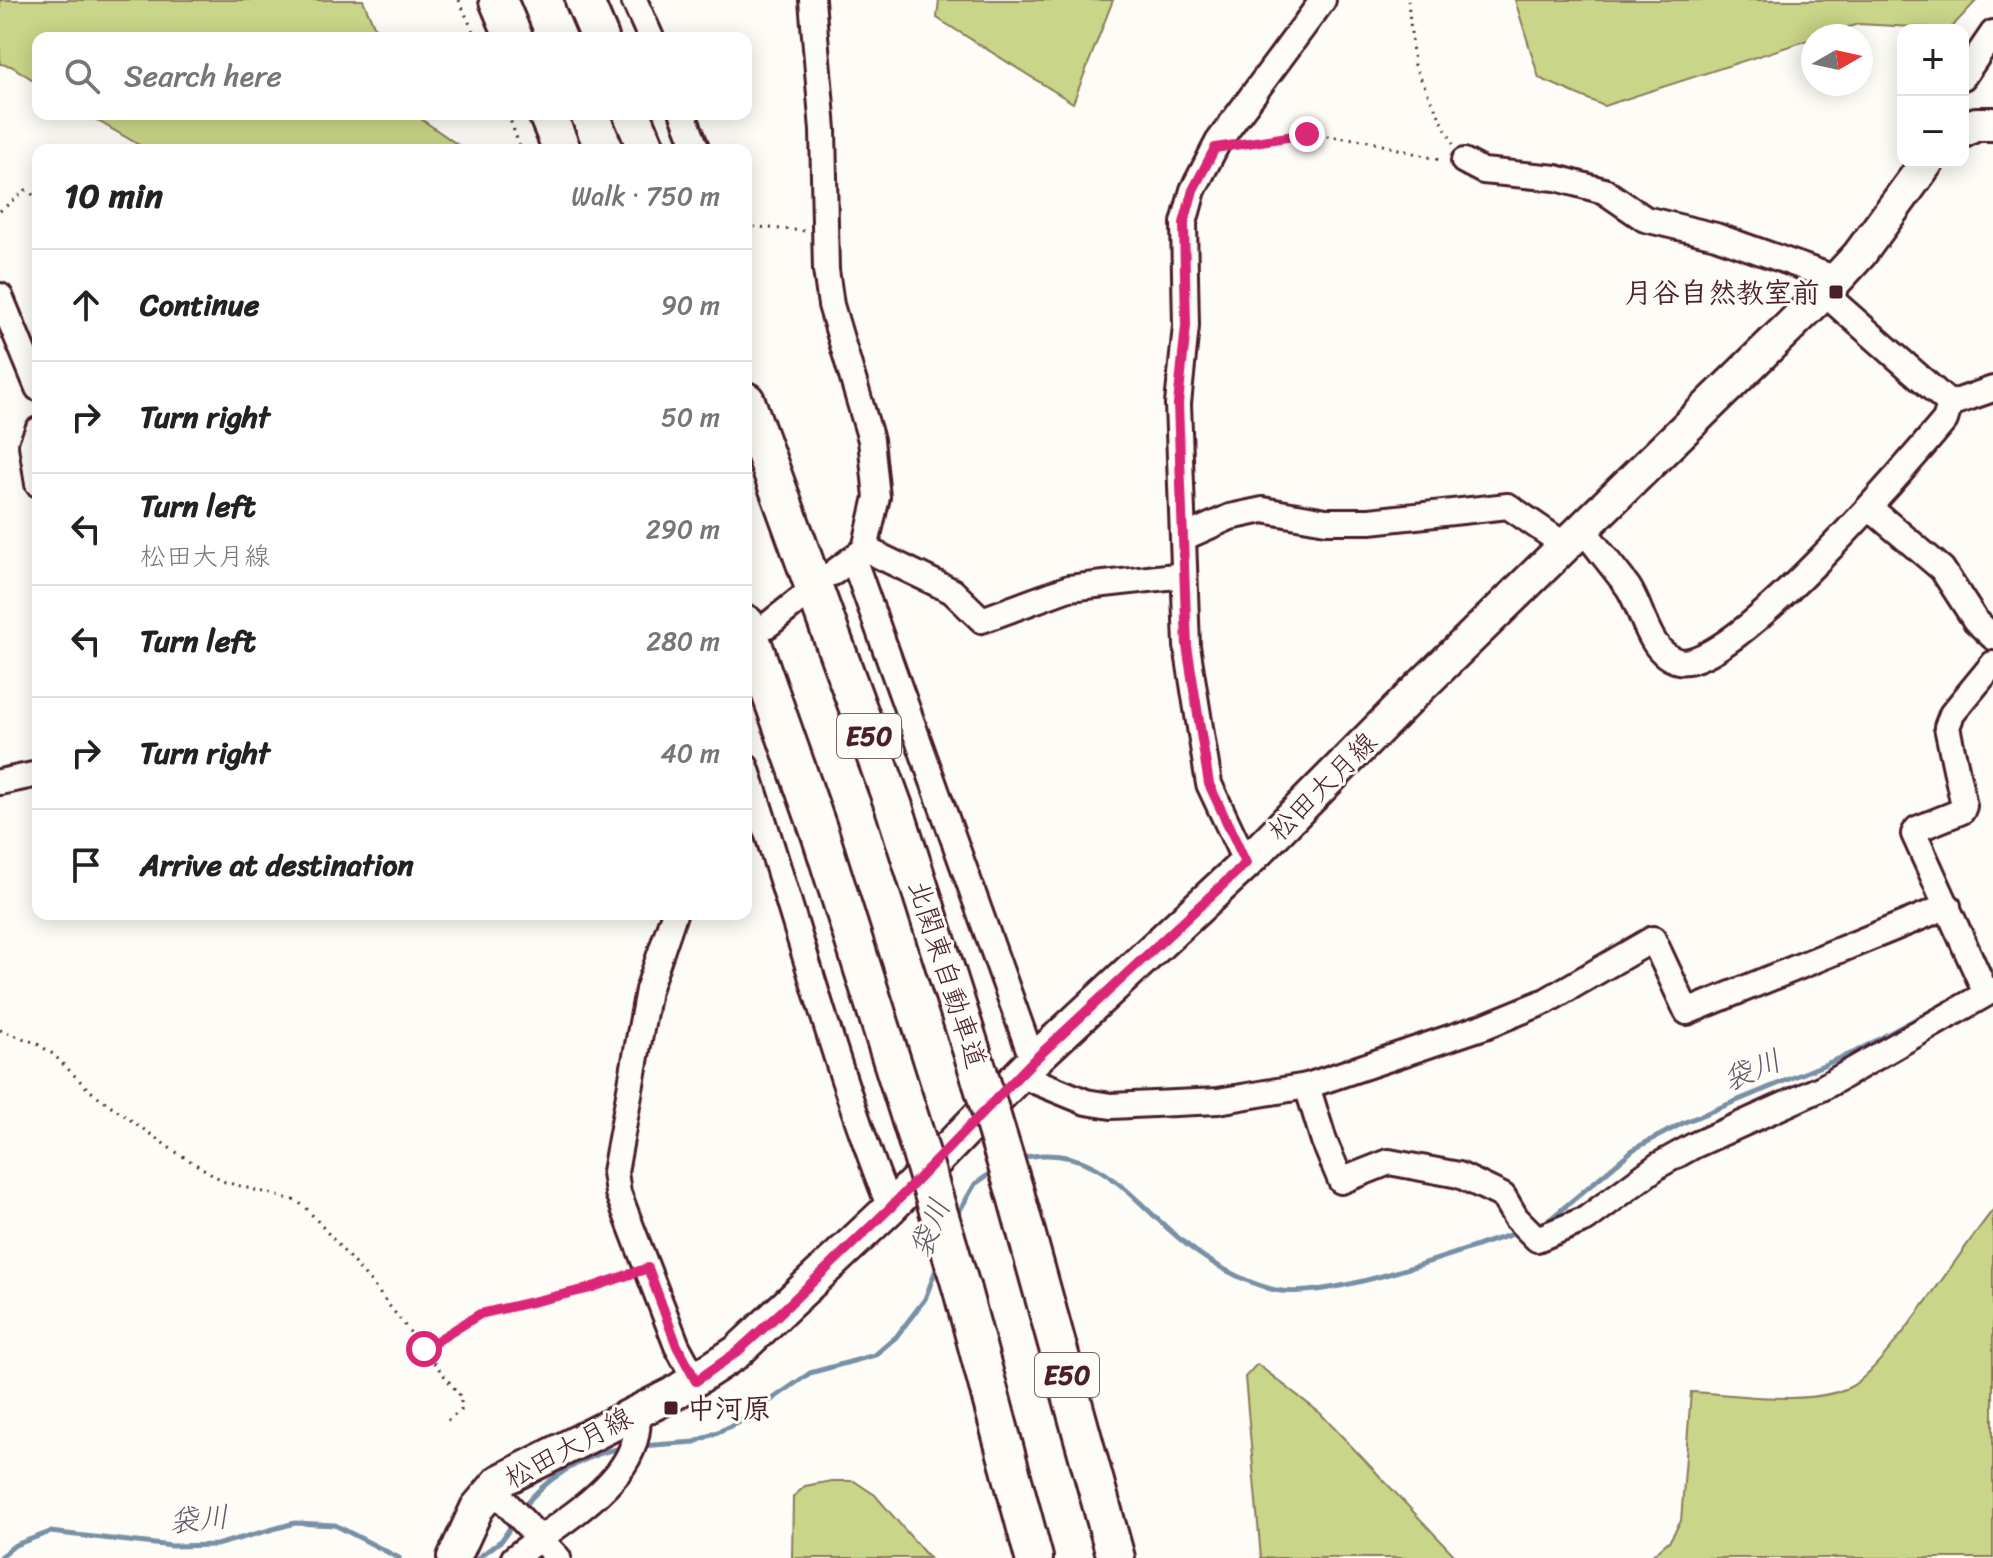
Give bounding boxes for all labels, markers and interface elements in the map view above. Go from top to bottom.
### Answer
north arrow [1801,24,1873,96]
map controls [1897,24,1969,168]
button: + [1897,24,1969,96]
search box [32,32,752,120]
text: Search here [124,49,282,103]
icon: search [60,54,104,98]
button: − [1897,96,1969,168]
route end [1289,116,1325,152]
text: 10 min [64,166,163,226]
text: Walk · 750 m [571,173,720,219]
place label: 月谷自然教室前 [1624,268,1820,317]
text: Continue [140,278,259,332]
text: 90 m [661,282,720,328]
icon: ahead [64,283,108,327]
marker: 月谷自然教室前 [1827,283,1845,301]
text: Turn right [140,390,270,444]
text: 50 m [661,394,720,440]
icon: right [64,395,108,439]
text: Turn left [140,479,256,533]
text: 290 m [646,506,720,552]
icon: left [64,507,108,551]
text: 松田大月線 [140,533,270,579]
text: Turn left [140,614,256,668]
text: 280 m [646,618,720,664]
icon: left [64,619,108,663]
road number: E50 [837,714,901,758]
street label: 松田大月線 [1256,720,1389,853]
text: Turn right [140,726,270,780]
text: 40 m [661,730,720,776]
icon: right [64,731,108,775]
text: Arrive at destination [140,838,414,892]
icon: arrive [64,843,108,887]
street label: 北関東自動車道 [894,873,1001,1075]
water label: 袋川 [1714,1034,1790,1106]
water label: 袋川 [894,1190,966,1266]
route start [406,1331,442,1367]
road number: E50 [1035,1353,1099,1397]
place label: 中河原 [687,1384,771,1433]
street label: 松田大月線 [495,1393,642,1502]
marker: 中河原 [662,1399,680,1417]
water label: 袋川 [167,1489,231,1549]

